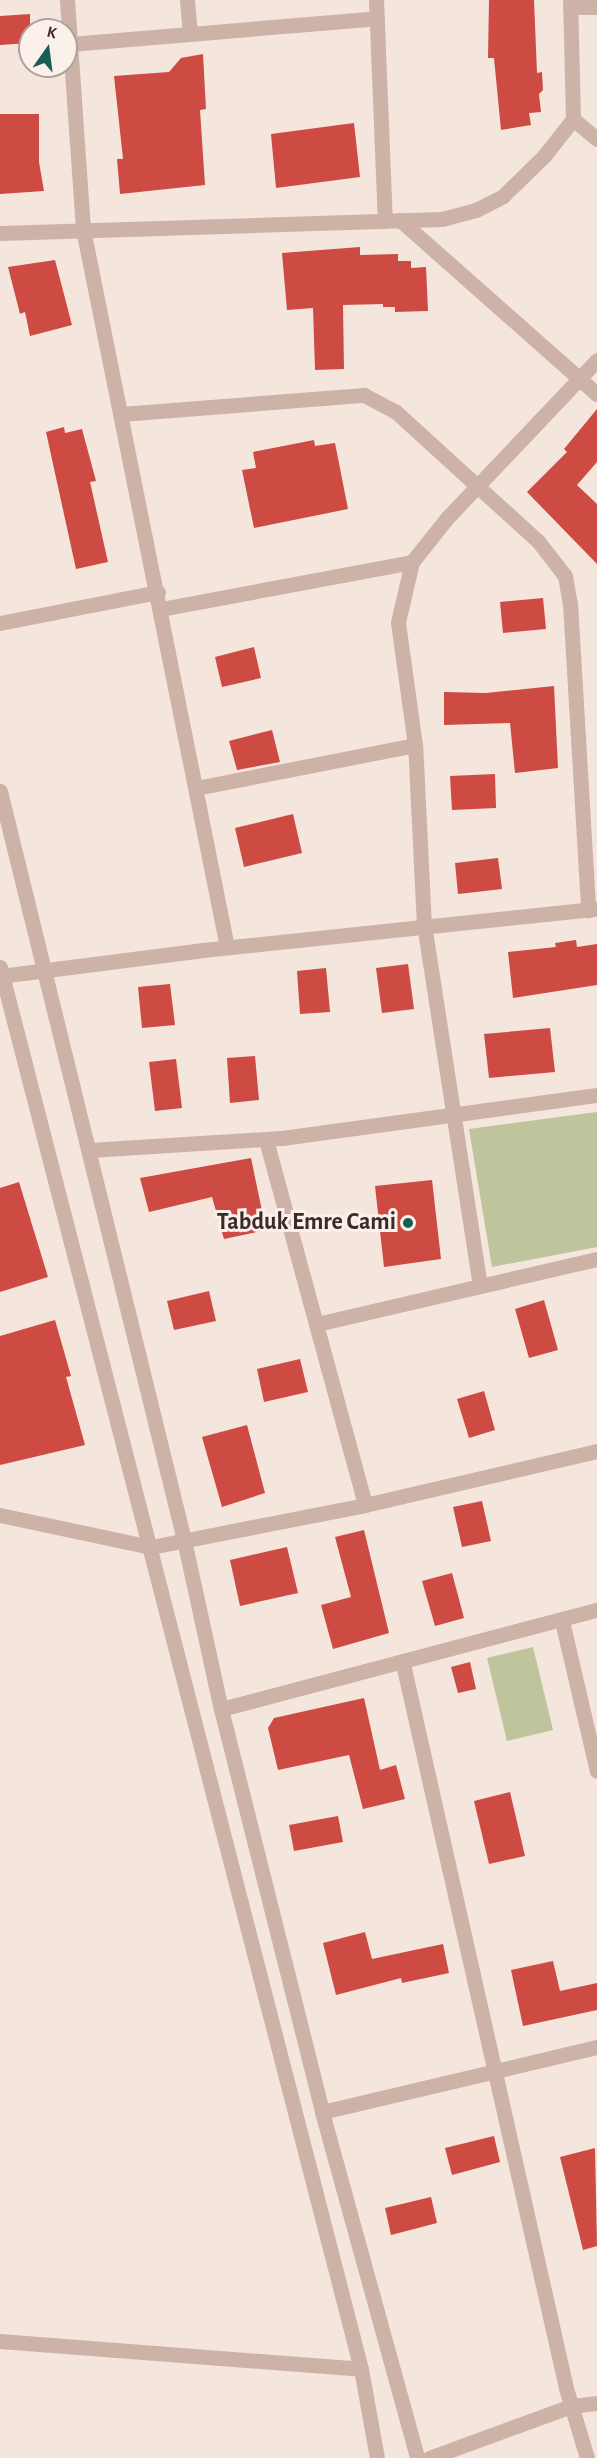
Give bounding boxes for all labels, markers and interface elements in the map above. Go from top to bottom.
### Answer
north arrow [18,18,78,78]
text: K [45,24,58,41]
place label: Tabduk Emre Cami [217,1209,396,1237]
marker: Tabduk Emre Cami [401,1216,415,1230]

